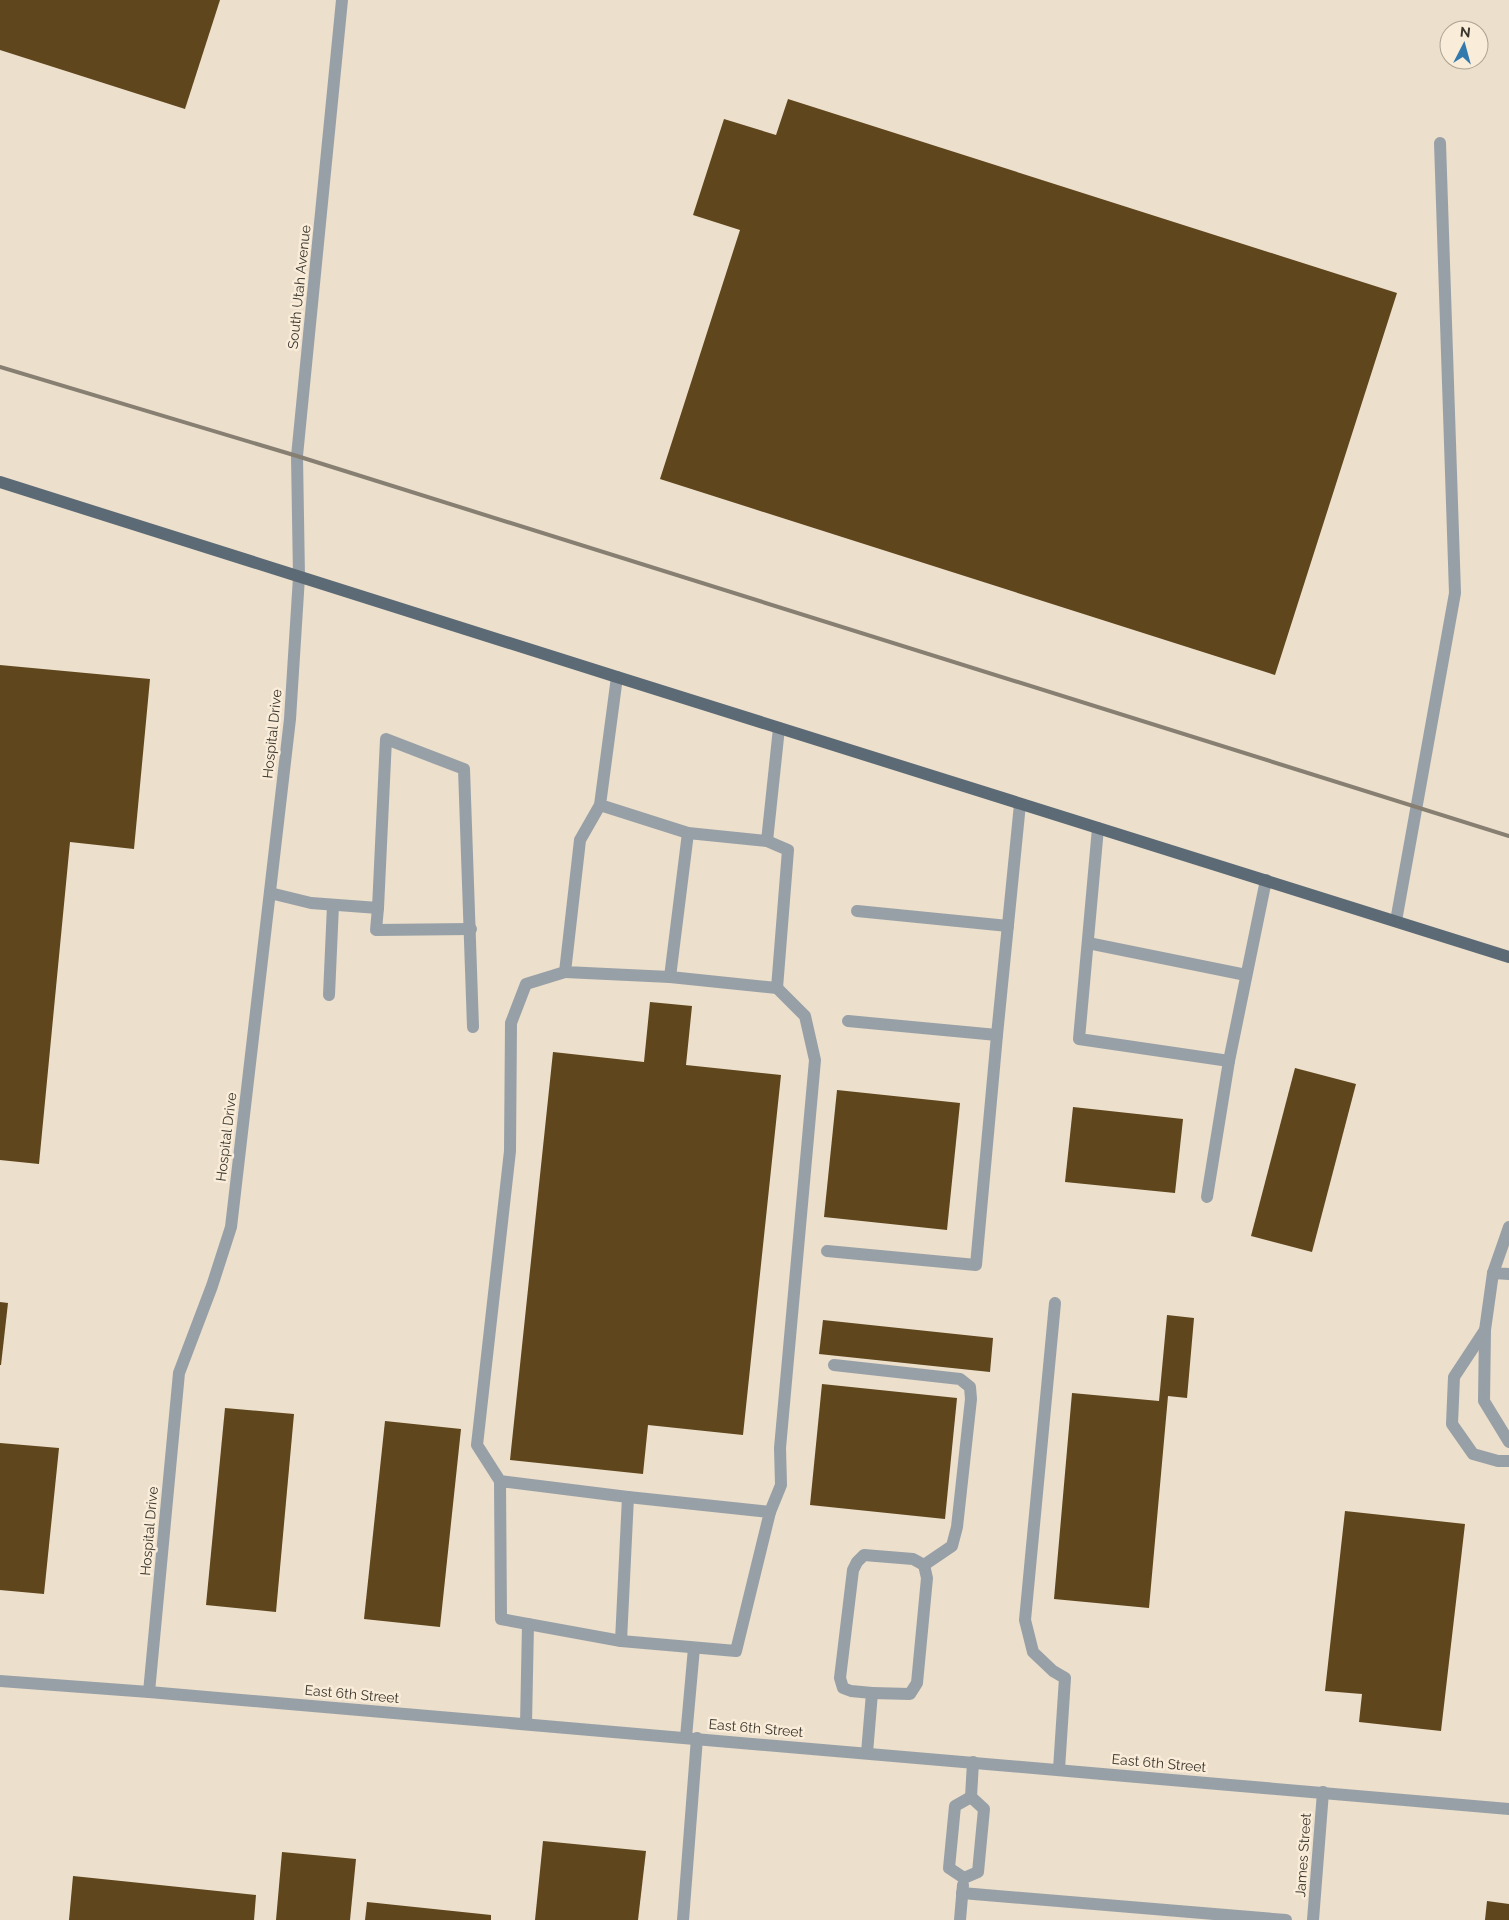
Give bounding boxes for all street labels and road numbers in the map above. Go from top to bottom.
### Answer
street label: South Utah Avenue [285,224,313,350]
street label: Hospital Drive [259,689,285,779]
street label: Hospital Drive [213,1092,239,1182]
street label: Hospital Drive [137,1486,161,1576]
street label: East 6th Street [304,1682,400,1706]
street label: East 6th Street [708,1716,804,1740]
street label: East 6th Street [1111,1751,1207,1775]
street label: James Street [1292,1812,1314,1898]

